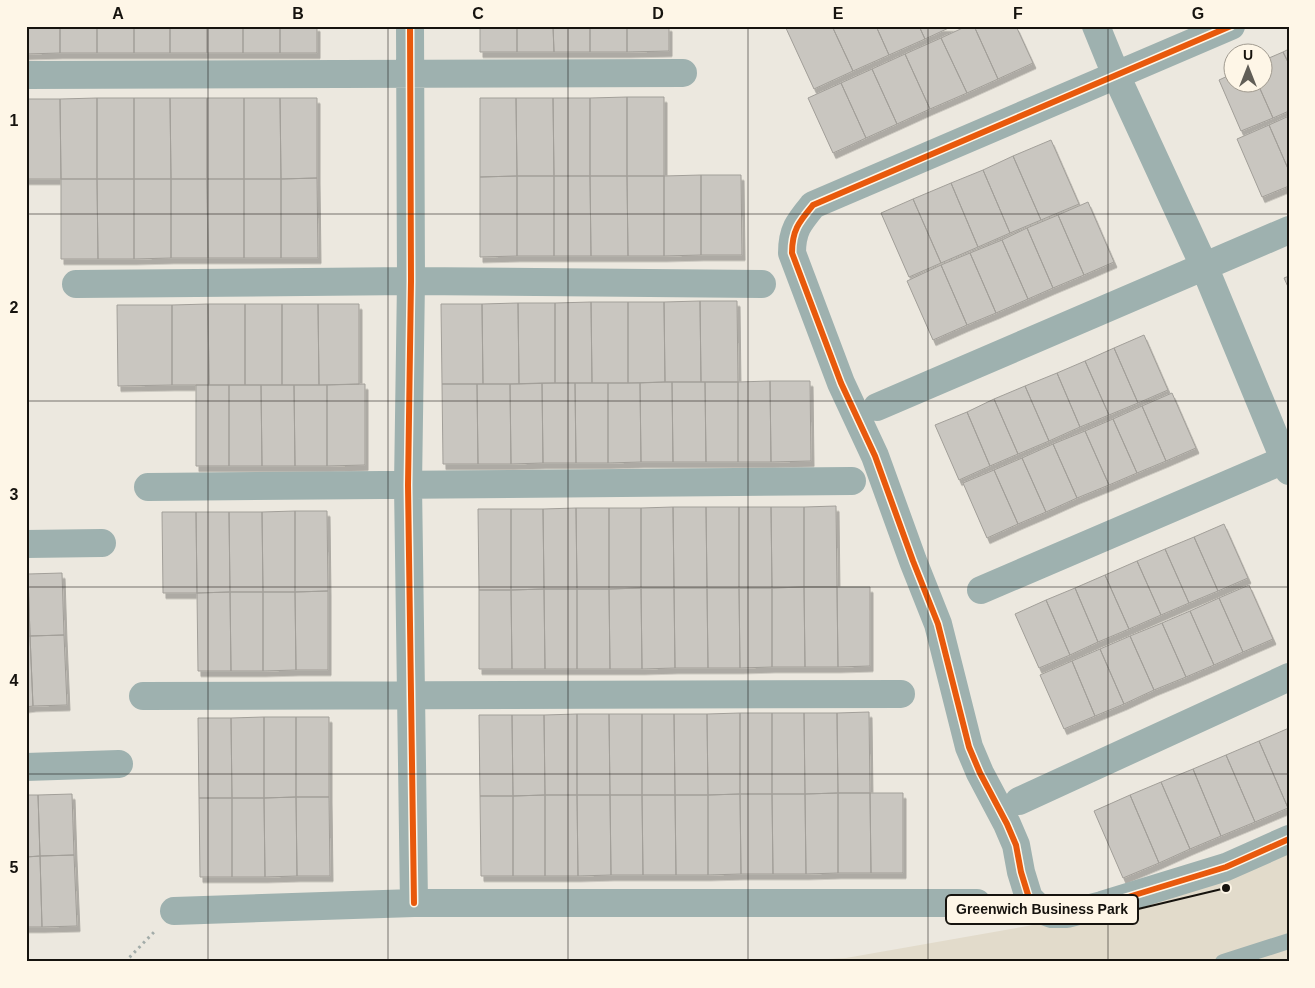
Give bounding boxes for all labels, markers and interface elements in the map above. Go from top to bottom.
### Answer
text: A [112,5,124,22]
text: B [292,5,304,22]
text: C [472,5,484,22]
text: D [652,5,664,22]
text: E [833,5,844,22]
text: F [1013,5,1023,22]
text: G [1192,5,1204,22]
north arrow [1222,42,1272,92]
text: U [1243,47,1253,63]
text: 1 [10,112,19,129]
text: 2 [10,299,19,316]
text: 3 [10,486,19,503]
text: 4 [10,672,19,689]
text: 5 [10,859,19,876]
callout: Greenwich Business Park [946,895,1138,924]
text: Greenwich Business Park [956,901,1128,917]

